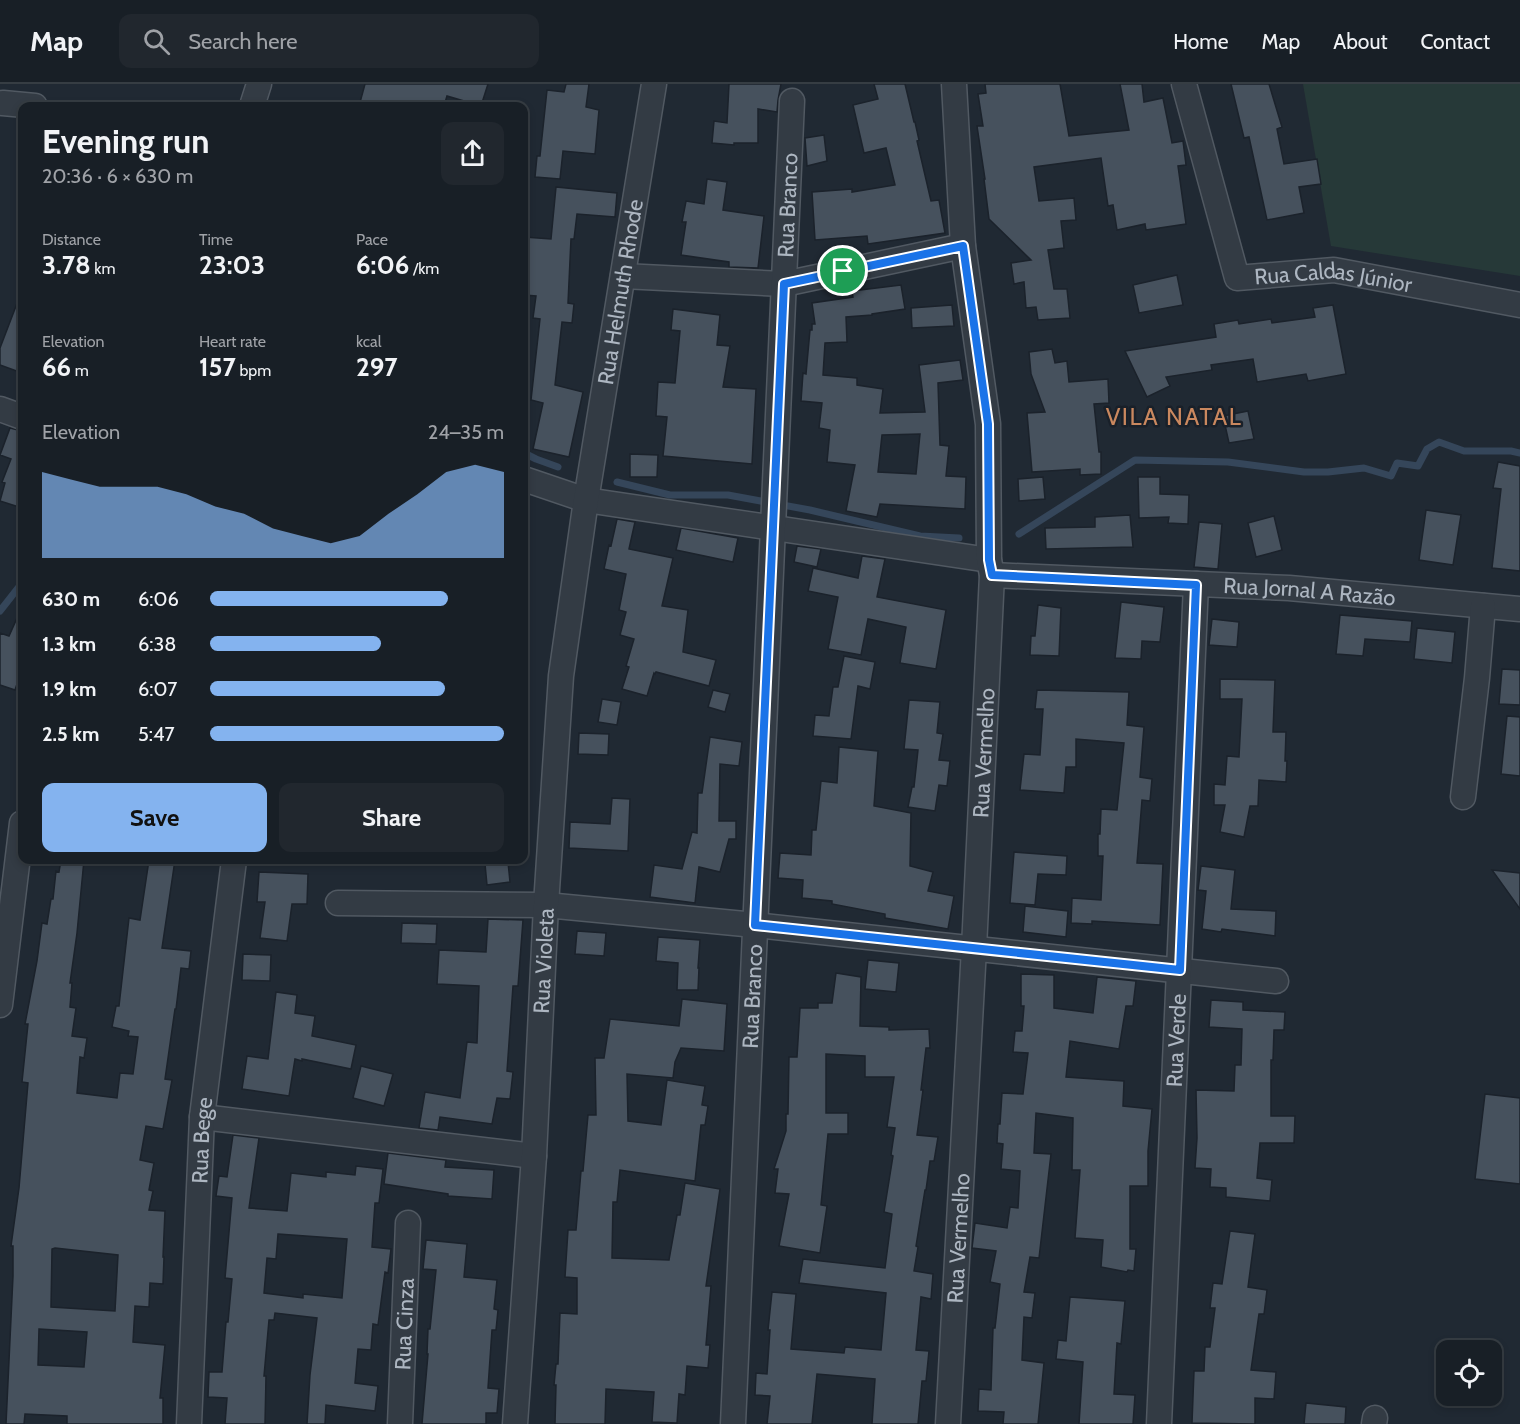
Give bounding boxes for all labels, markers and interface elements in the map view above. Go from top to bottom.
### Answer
search box [119,14,539,68]
text: Map [30,24,83,58]
icon: search [140,25,173,58]
text: Search here [188,28,297,55]
text: Home [1173,29,1229,54]
text: Map [1262,29,1300,54]
text: About [1333,29,1387,54]
text: Contact [1420,29,1490,54]
text: Evening run [42,121,209,161]
button: share [441,122,504,185]
street label: Rua Branco [772,152,803,258]
text: 20:36 · 6 × 630 m [42,164,193,188]
street label: Rua Helmuth Rhode [592,197,648,387]
text: Distance [42,230,101,249]
text: Time [199,230,233,249]
text: Pace [356,230,388,249]
pin [817,245,868,296]
text: 3.78 [42,249,91,281]
text: 23:03 [199,249,265,281]
text: 6:06 [356,249,409,281]
icon: arrive [826,254,859,287]
street label: Rua Caldas Júnior [1253,256,1414,298]
text: km [91,259,116,278]
text: /km [409,259,439,278]
text: Elevation [42,332,105,351]
text: Heart rate [199,332,266,351]
text: kcal [356,332,382,351]
text: 66 [42,351,71,383]
text: 157 [199,351,236,383]
text: 297 [356,351,398,383]
text: m [71,361,89,380]
text: bpm [236,361,271,380]
district label: VILA NATAL [1106,402,1242,431]
text: Elevation [42,420,120,444]
text: 24–35 m [428,420,504,444]
street label: Rua Jornal A Razão [1223,572,1397,611]
text: 630 m [42,587,100,611]
text: 6:06 [138,587,179,611]
text: 1.3 km [42,632,96,656]
text: 6:38 [138,632,176,656]
text: 1.9 km [42,677,96,701]
text: 6:07 [138,677,177,701]
street label: Rua Vermelho [967,687,1000,819]
text: 2.5 km [42,722,99,746]
text: 5:47 [138,722,175,746]
button: Save [42,783,267,852]
button: Share [279,783,504,852]
street label: Rua Violeta [527,907,559,1014]
street label: Rua Branco [736,944,768,1049]
street label: Rua Verde [1160,993,1191,1088]
street label: Rua Bege [186,1095,218,1184]
street label: Rua Vermelho [941,1173,975,1304]
street label: Rua Cinza [389,1277,419,1371]
map controls [1436,1340,1502,1406]
button: locate [1436,1340,1502,1406]

